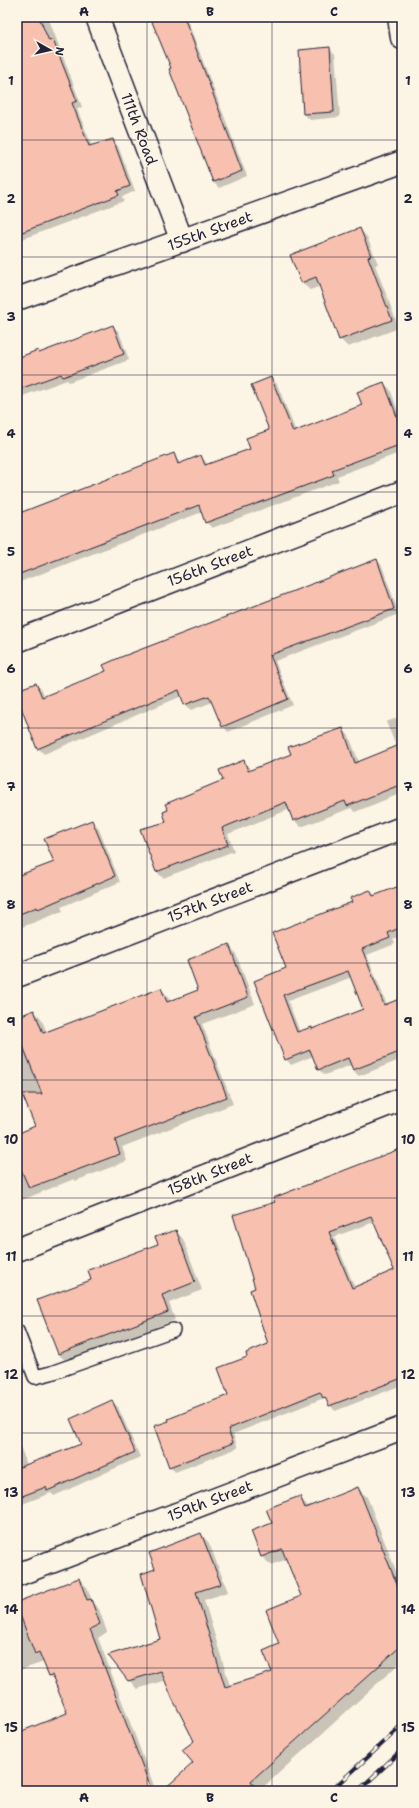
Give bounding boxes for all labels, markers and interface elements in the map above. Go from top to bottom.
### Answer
text: A [79,3,89,20]
text: B [206,3,214,20]
text: C [330,3,338,20]
north arrow [30,30,70,70]
text: N [51,46,67,57]
text: 1 [8,72,14,89]
text: 1 [405,72,411,89]
street label: 111th Road [116,90,162,168]
text: 2 [6,190,16,207]
text: 2 [403,190,413,207]
street label: 155th Street [165,206,255,256]
text: 3 [6,308,16,325]
text: 3 [403,308,413,325]
text: 4 [6,425,16,442]
text: 4 [403,425,413,442]
street label: 156th Street [164,541,256,591]
text: 5 [7,543,15,560]
text: 5 [404,543,412,560]
text: 6 [6,660,16,677]
text: 6 [403,660,413,677]
text: 7 [6,778,16,795]
text: 7 [403,778,413,795]
street label: 157th Street [165,877,255,927]
text: 8 [6,896,16,913]
text: 8 [403,896,413,913]
text: 9 [6,1013,16,1030]
text: 9 [403,1013,413,1030]
text: 10 [4,1131,18,1148]
text: 10 [401,1131,415,1148]
street label: 158th Street [165,1148,255,1200]
text: 11 [5,1248,17,1265]
text: 11 [402,1248,414,1265]
text: 12 [4,1366,18,1383]
text: 12 [401,1366,415,1383]
street label: 159th Street [165,1476,255,1526]
text: 13 [4,1484,18,1501]
text: 13 [401,1484,415,1501]
text: 14 [4,1601,18,1618]
text: 14 [401,1601,415,1618]
text: 15 [4,1719,18,1736]
text: 15 [401,1719,415,1736]
text: A [79,1789,89,1806]
text: B [206,1789,214,1806]
text: C [330,1789,338,1806]

